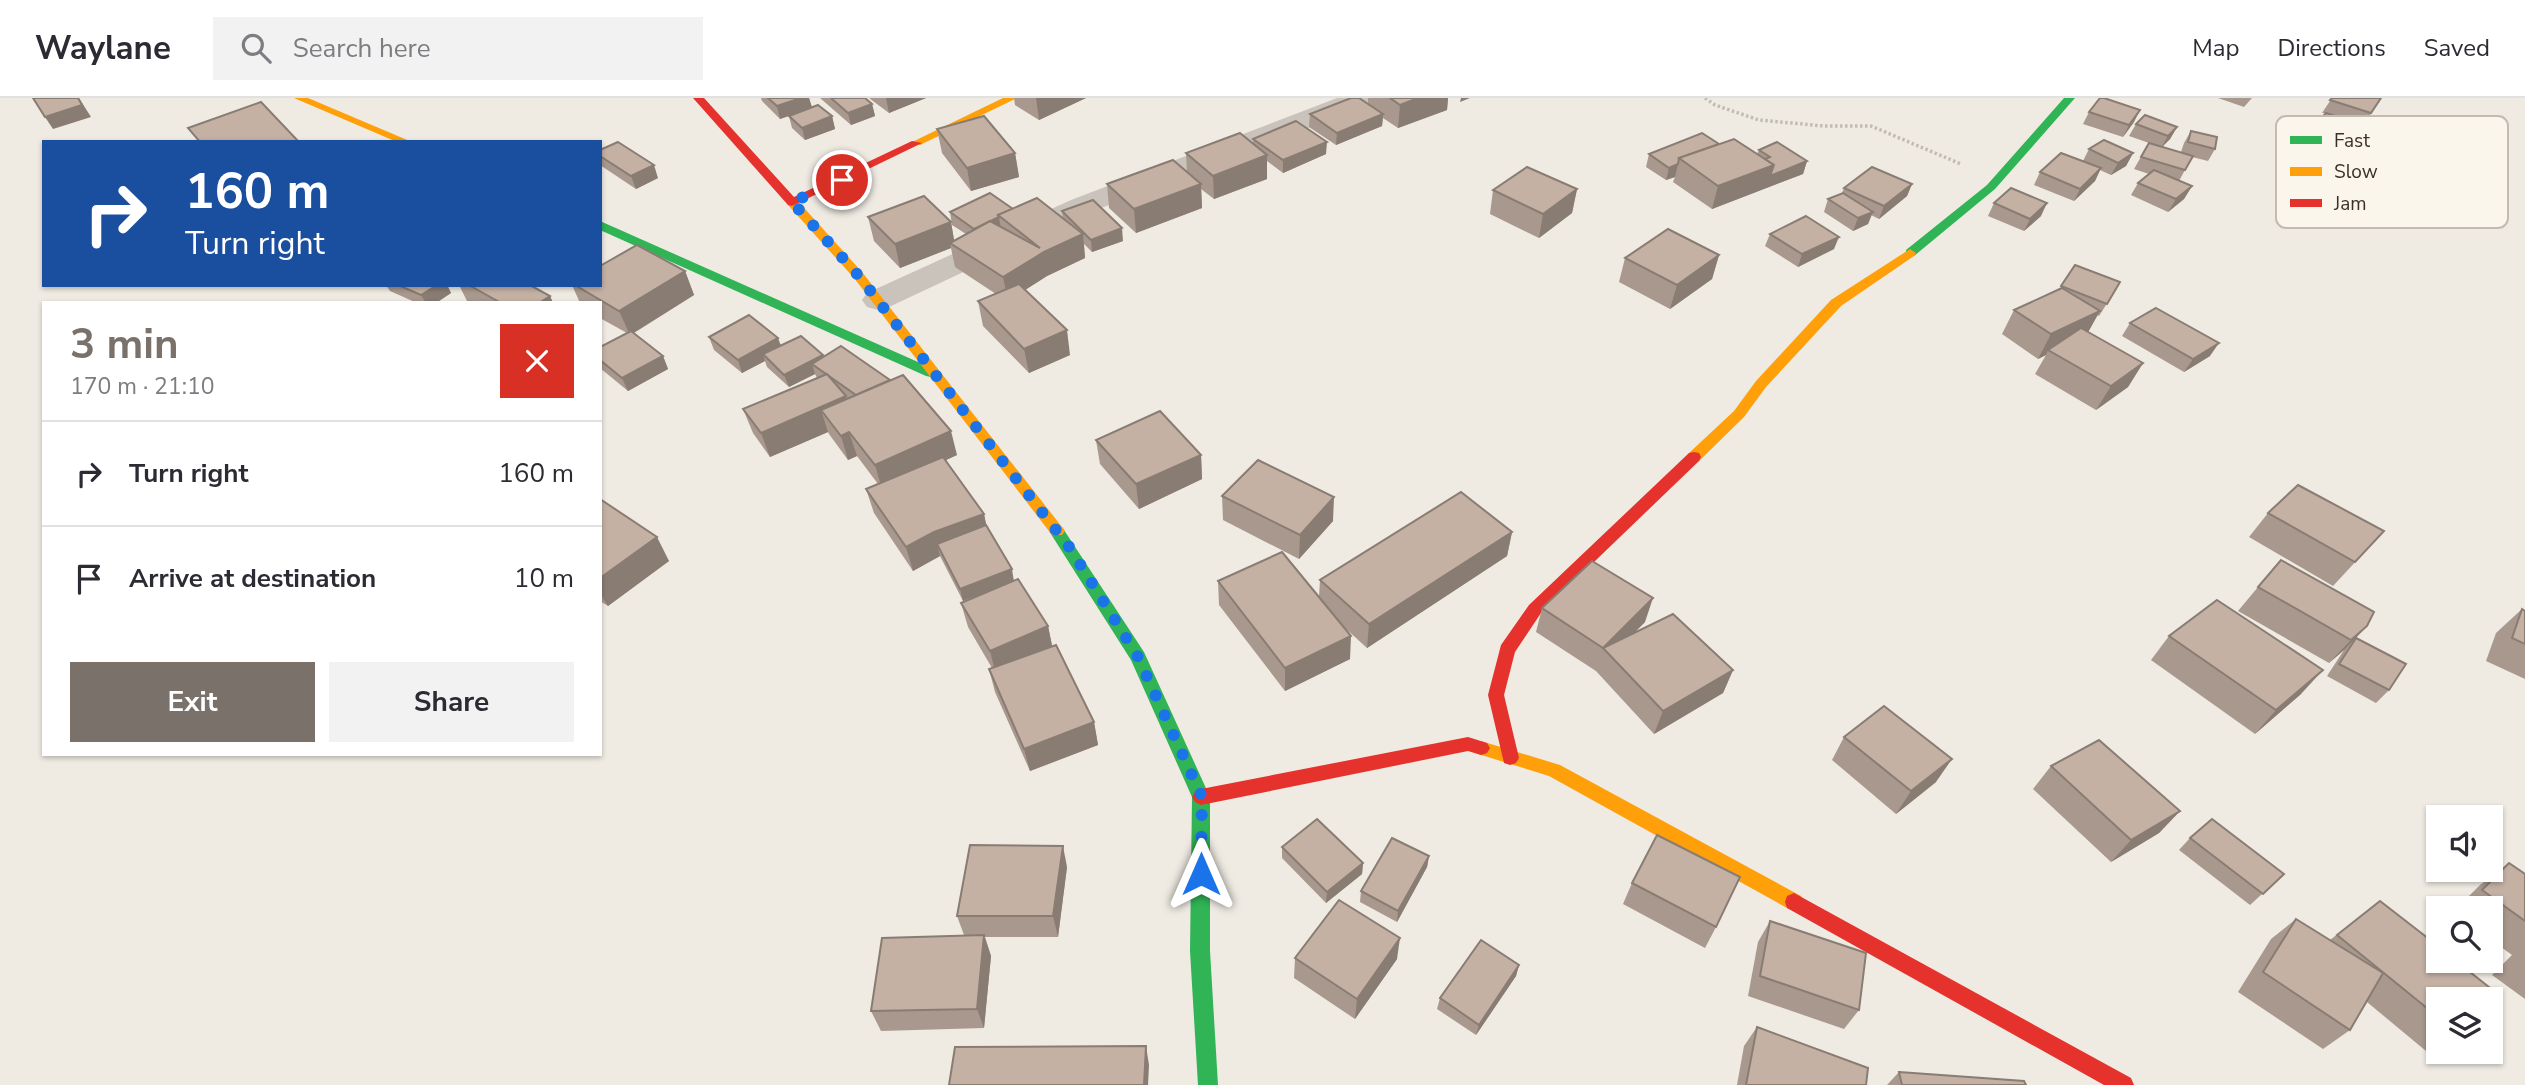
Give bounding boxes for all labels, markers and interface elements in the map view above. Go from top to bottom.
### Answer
search box [213,17,703,80]
text: Waylane [35,26,171,71]
icon: search [237,29,275,67]
text: Search here [293,31,431,66]
text: Map [2192,32,2239,64]
text: Directions [2277,32,2386,64]
text: Saved [2424,32,2490,64]
legend [2276,116,2508,228]
text: Fast [2334,128,2370,154]
pin [812,150,872,210]
text: 160 m [185,158,329,225]
text: Slow [2334,159,2378,185]
icon: arrive [823,161,861,199]
icon: right [70,168,161,259]
text: Jam [2333,191,2367,217]
text: Turn right [185,222,325,265]
text: 3 min [70,316,179,373]
button: close [500,324,574,398]
text: 170 m · 21:10 [70,371,215,402]
icon: right [70,455,108,493]
text: Turn right [129,456,248,491]
text: 160 m [498,456,574,491]
icon: arrive [70,560,108,598]
text: Arrive at destination [129,561,376,596]
text: 10 m [514,561,574,596]
button: Exit [70,662,315,742]
button: Share [329,662,574,742]
map controls [2426,805,2503,1064]
button: sound [2426,805,2503,882]
position arrow [1164,837,1238,911]
button: search [2426,896,2503,973]
button: layers [2426,987,2503,1064]

